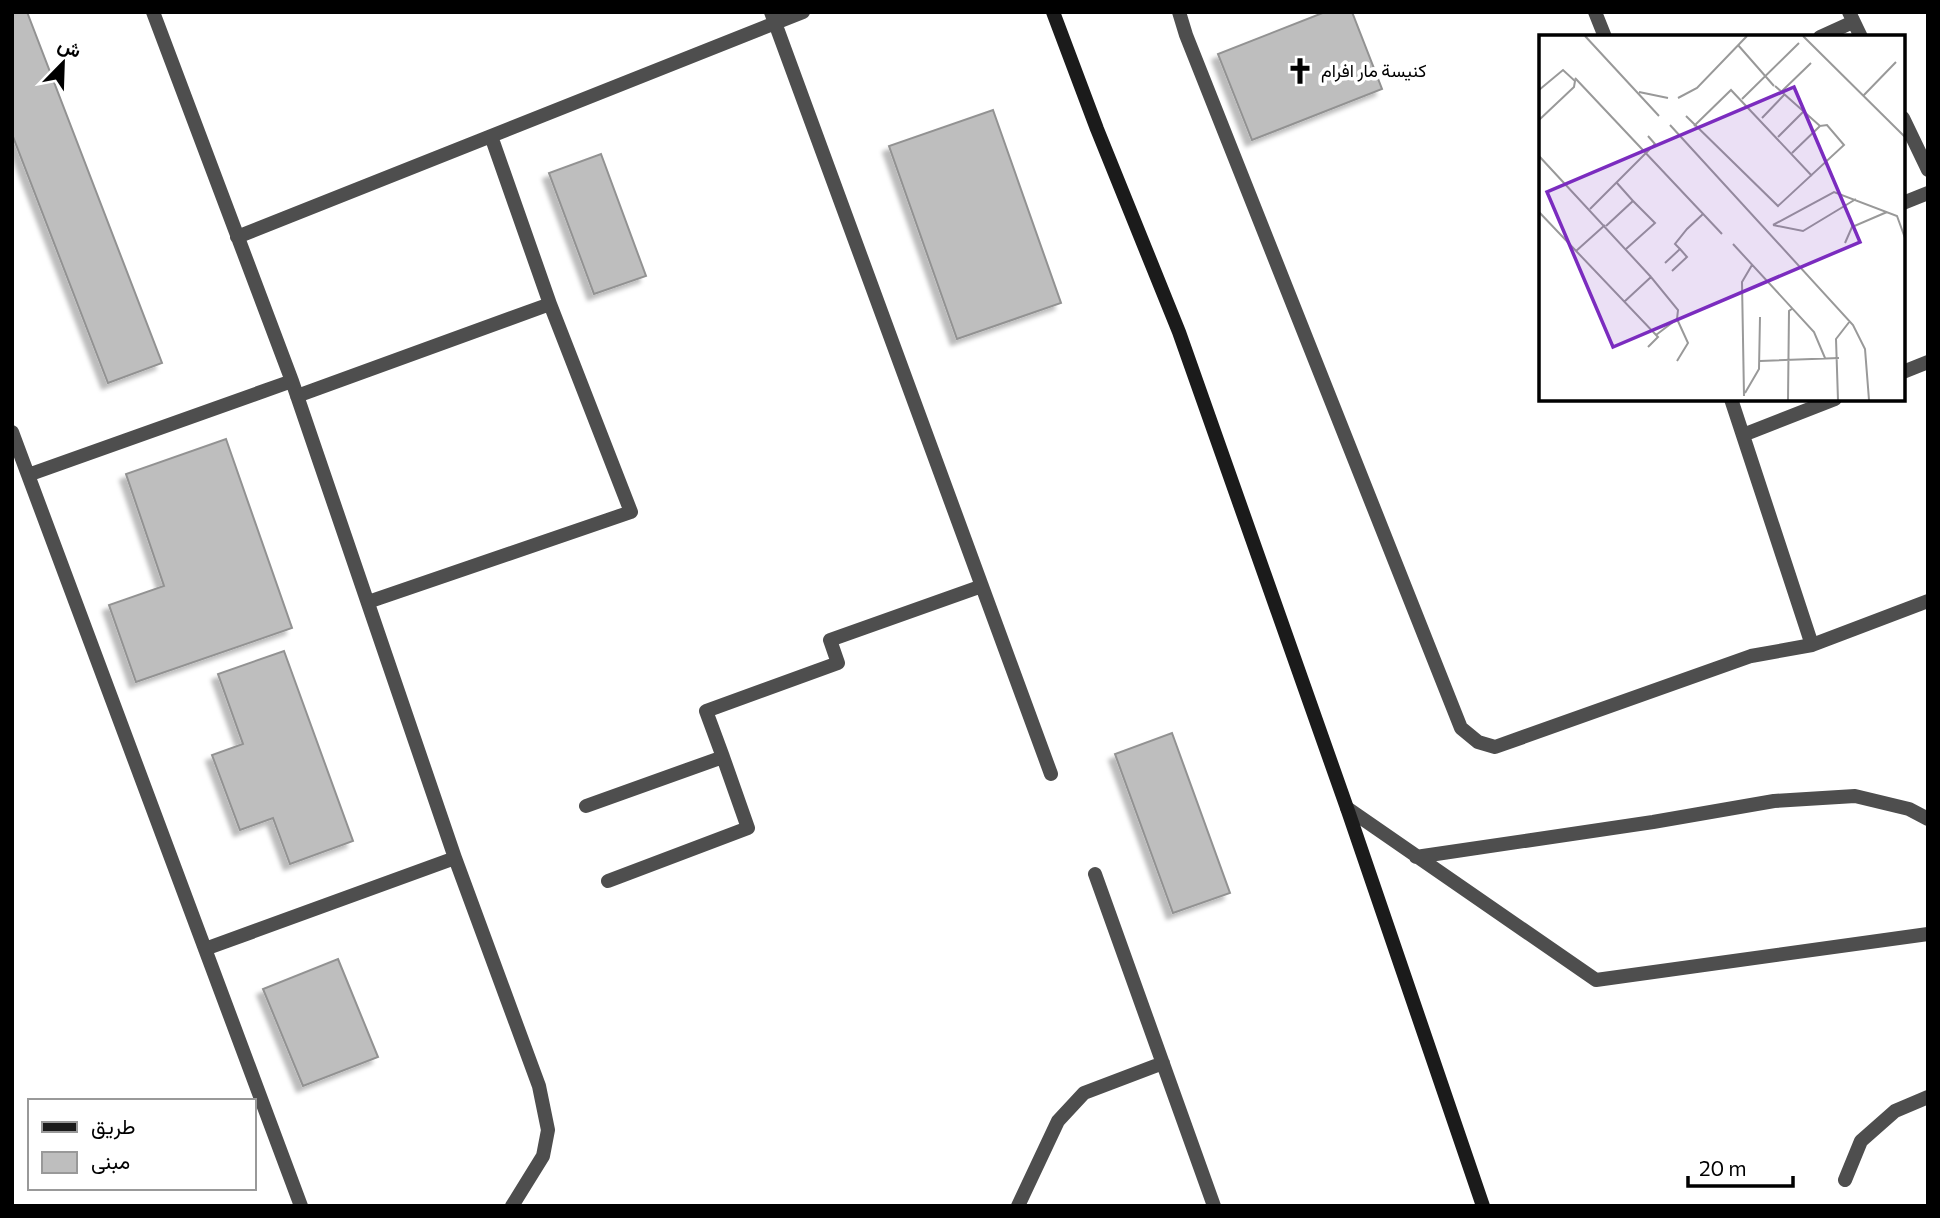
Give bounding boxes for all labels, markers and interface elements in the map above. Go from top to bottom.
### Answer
north arrow [28,28,98,98]
text: ش [54,32,85,63]
inset map [1539,35,1905,401]
church icon: كنيسة مار افرام [1285,56,1315,86]
place label: كنيسة مار افرام [1321,59,1426,83]
legend [28,1099,256,1190]
text: طريق [91,1113,136,1140]
scale bar [1688,1144,1793,1188]
text: مبنى [91,1148,130,1174]
text: 20 m [1699,1155,1747,1180]

